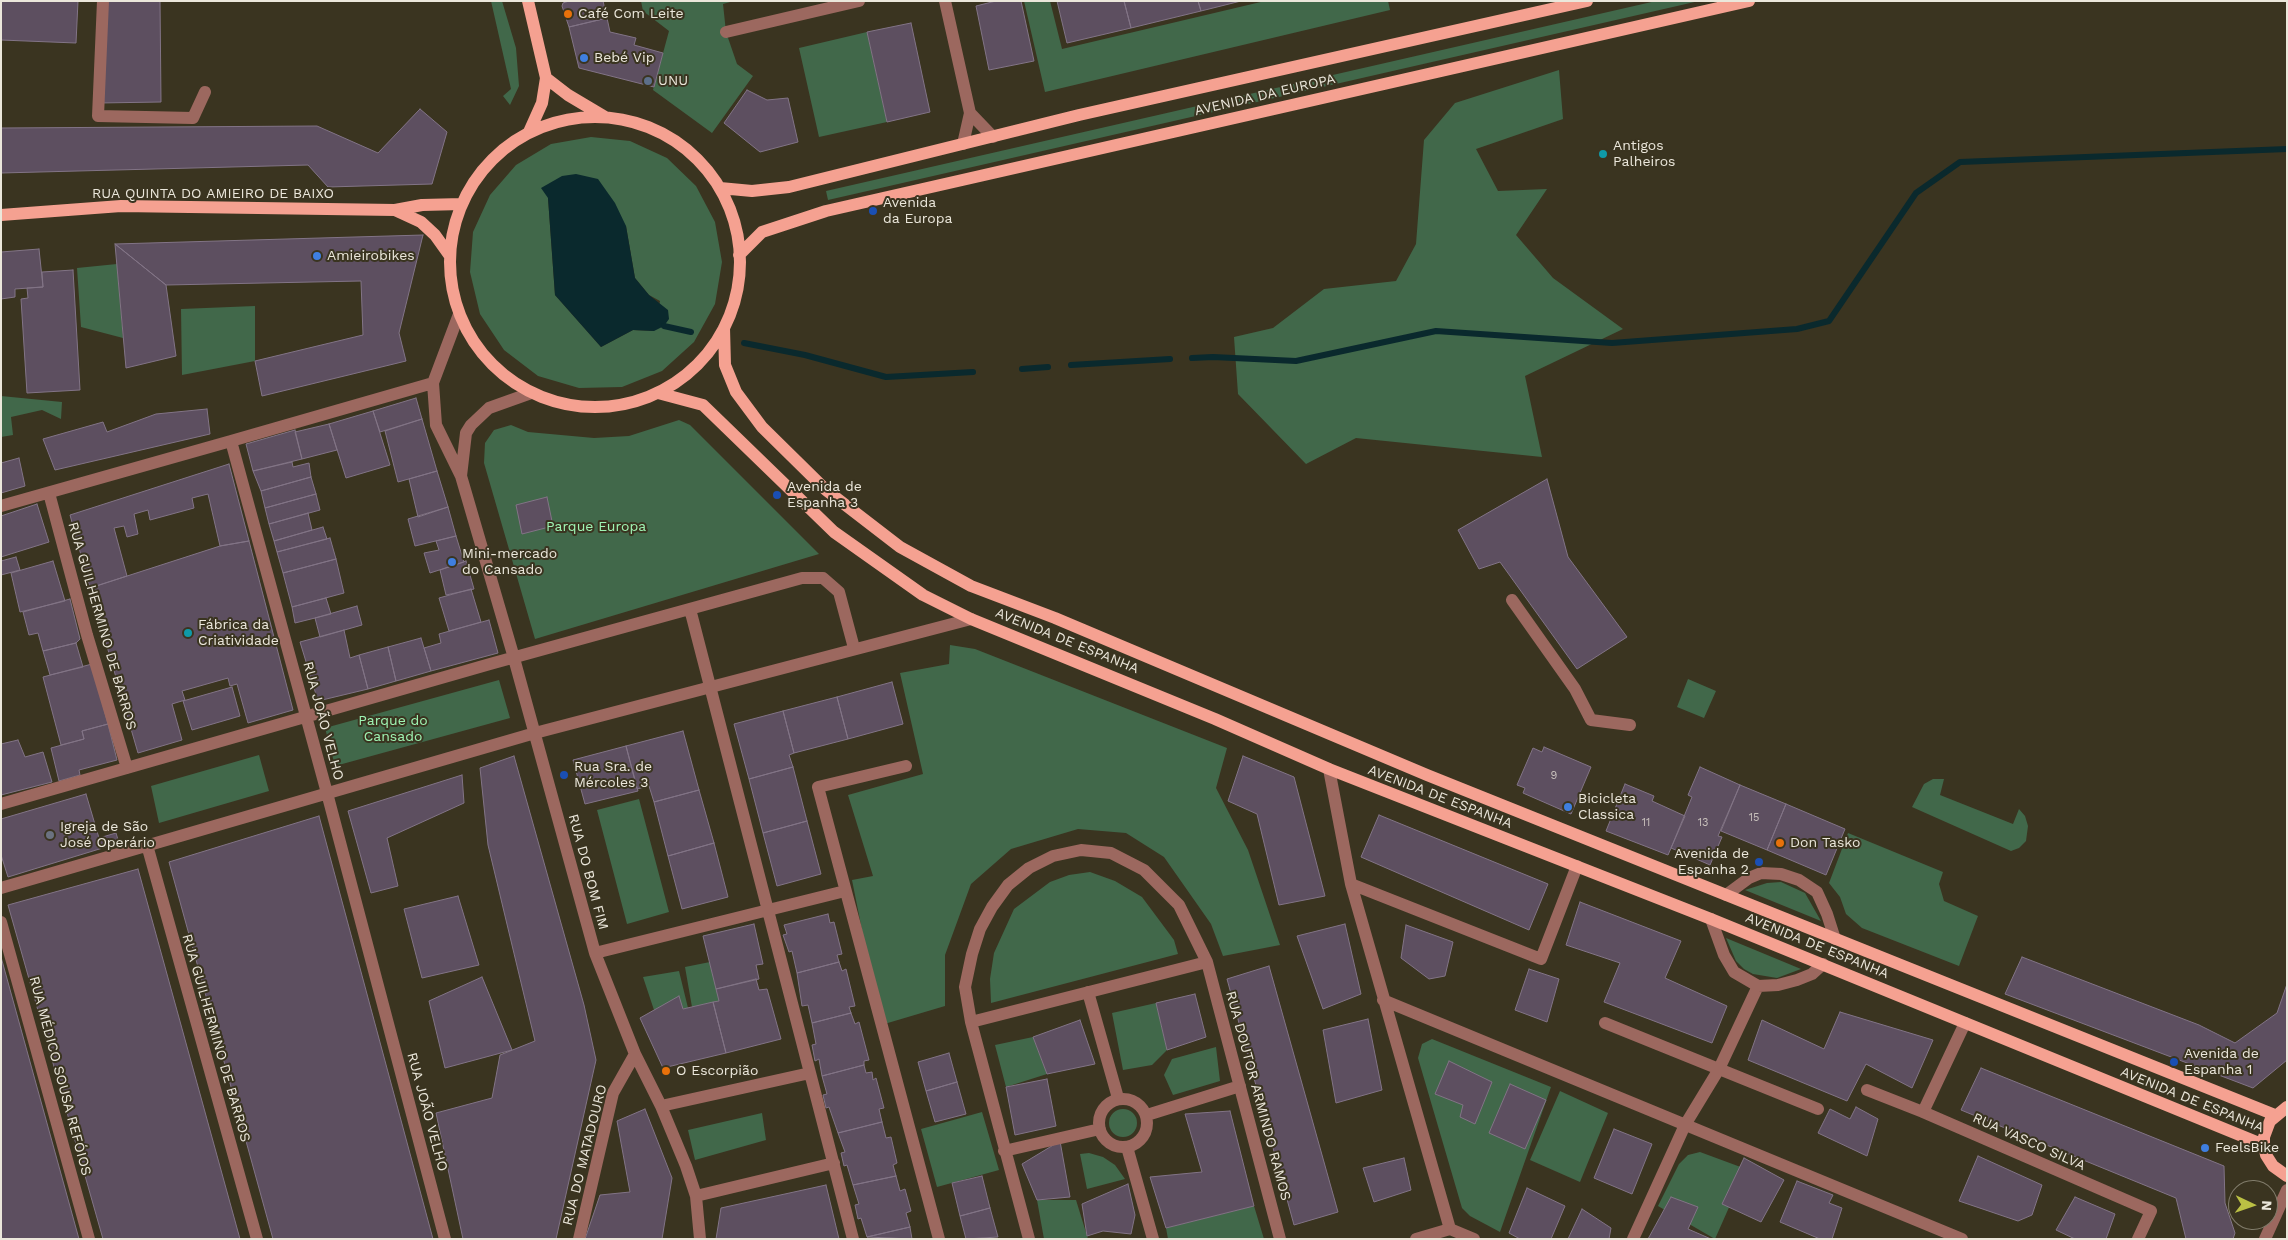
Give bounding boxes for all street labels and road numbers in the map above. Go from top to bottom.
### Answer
street label: AVENIDA DA EUROPA [1193,71,1337,119]
street label: RUA QUINTA DO AMIEIRO DE BAIXO [92,186,334,202]
street label: RUA GUILHERMINO DE BARROS [64,520,140,732]
street label: AVENIDA DE ESPANHA [993,605,1141,677]
street label: RUA JOÃO VELHO [299,660,347,782]
street label: AVENIDA DE ESPANHA [1365,762,1515,832]
street label: RUA DO BOM FIM [564,812,612,932]
street label: AVENIDA DE ESPANHA [1743,910,1891,982]
street label: RUA GUILHERMINO DE BARROS [178,932,254,1144]
street label: RUA MÉDICO SOUSA REFÓIOS [25,974,95,1178]
street label: RUA DOUTOR ARMINDO RAMOS [1222,989,1294,1203]
street label: RUA JOÃO VELHO [403,1051,451,1173]
street label: AVENIDA DE ESPANHA [2118,1064,2266,1136]
street label: RUA DO MATADOURO [559,1083,611,1227]
street label: RUA VASCO SILVA [1970,1110,2088,1174]

